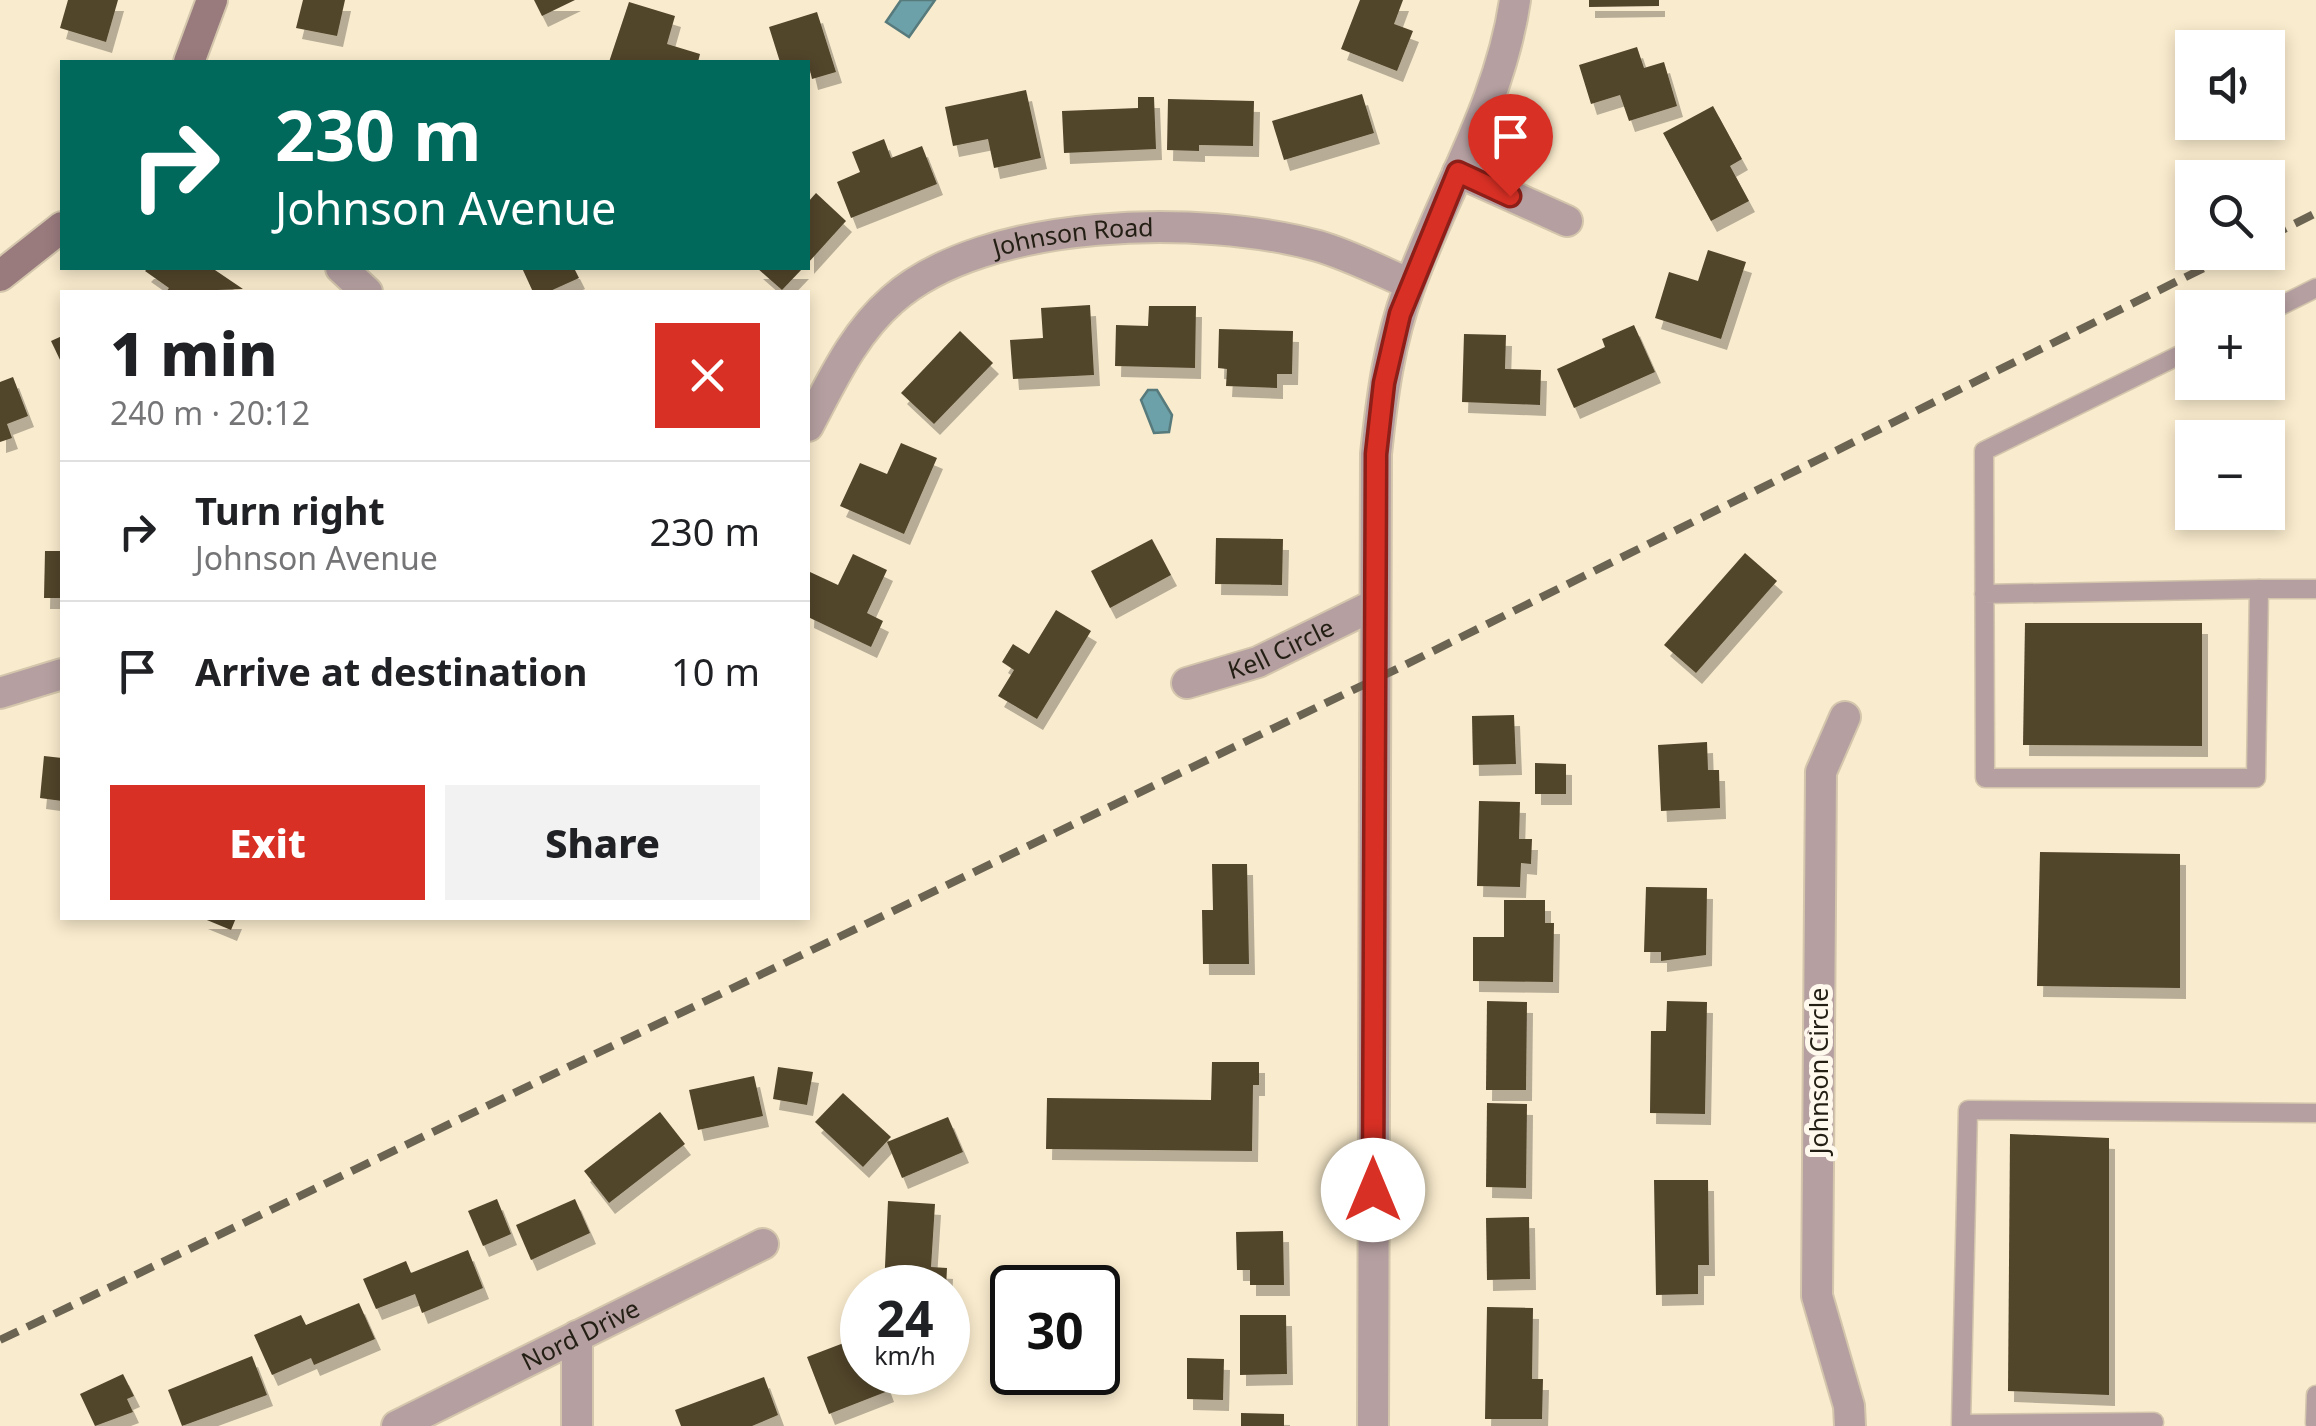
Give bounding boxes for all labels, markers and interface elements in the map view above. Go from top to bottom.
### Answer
map controls [2175,30,2285,530]
button: sound [2175,30,2285,140]
text: 230 m [275,86,482,182]
pin [1468,94,1553,197]
icon: right [110,100,240,230]
icon: arrive [1483,109,1538,164]
button: search [2175,160,2285,270]
text: Johnson Avenue [275,177,616,238]
street label: Johnson Road [986,209,1154,264]
button: + [2175,290,2285,400]
text: 1 min [110,312,278,394]
button: close [655,323,760,428]
text: 240 m · 20:12 [110,391,310,434]
button: − [2175,420,2285,530]
text: Turn right [195,484,385,536]
icon: right [110,504,165,559]
text: 230 m [649,505,760,557]
text: Johnson Avenue [195,536,438,579]
street label: Kell Circle [1223,609,1339,686]
icon: arrive [110,644,165,699]
text: Arrive at destination [195,645,587,697]
text: 10 m [671,645,760,697]
button: Exit [110,785,425,900]
button: Share [445,785,760,900]
street label: Johnson Circle [1801,988,1835,1156]
position arrow [1321,1138,1425,1242]
speed limit sign: 30 [990,1265,1120,1395]
text: 24 [876,1284,934,1352]
street label: Nord Drive [515,1290,645,1377]
text: km/h [874,1338,936,1372]

